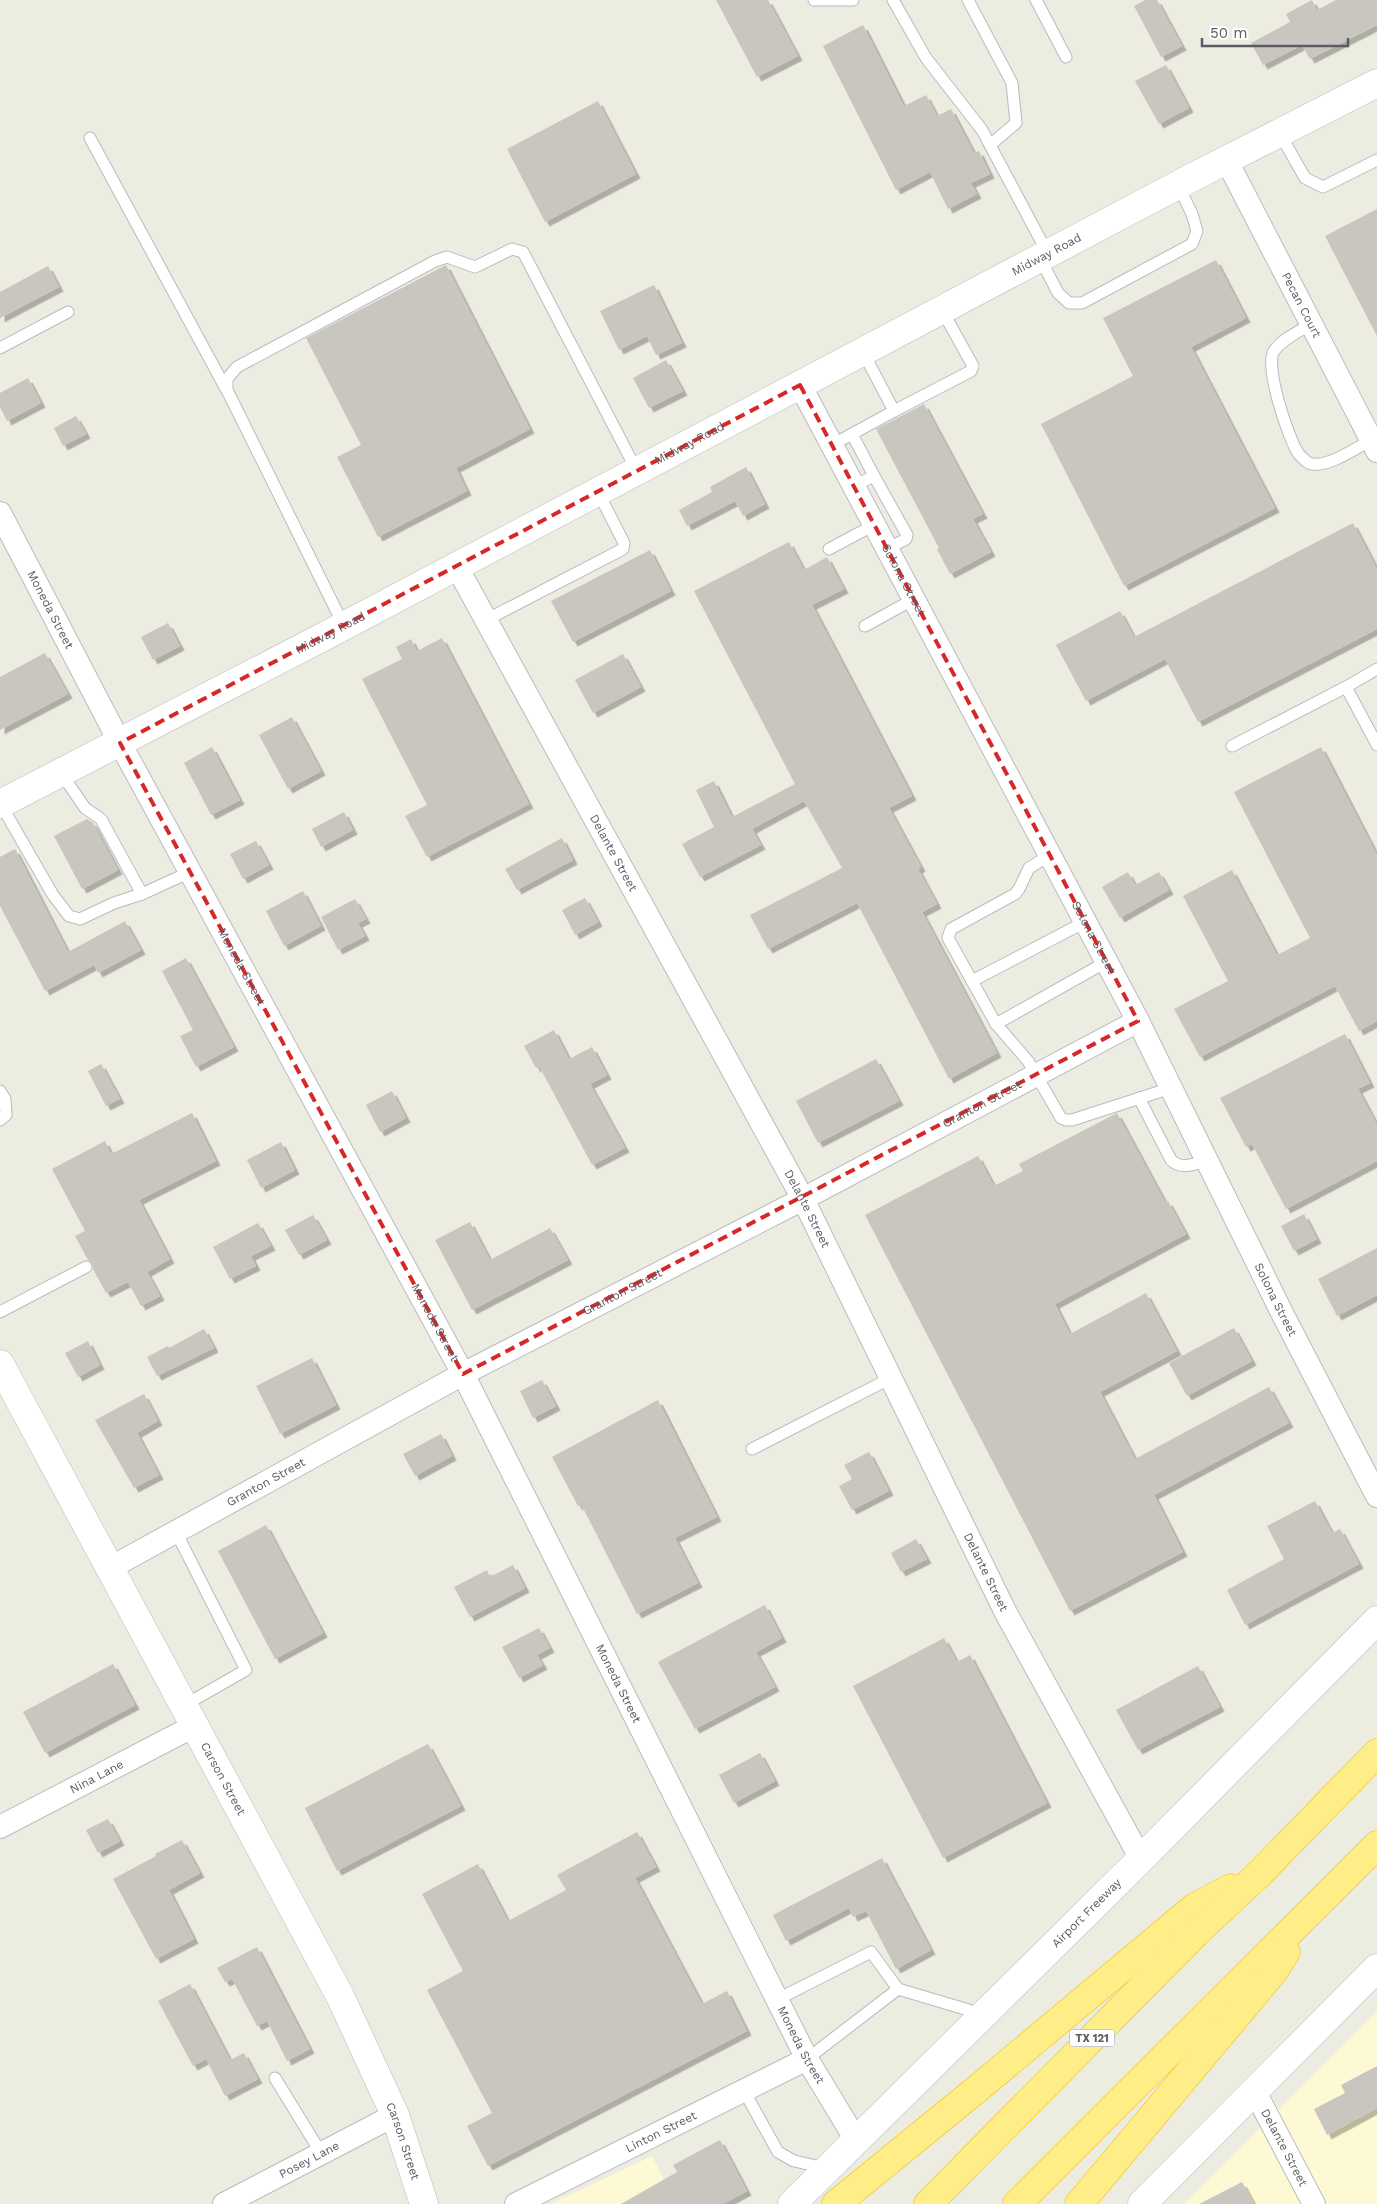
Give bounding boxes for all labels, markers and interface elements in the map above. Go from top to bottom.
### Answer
scale bar [1202,15,1348,47]
text: 50 m [1210,24,1247,42]
street label: Midway Road [1009,230,1084,279]
street label: Pecan Court [1279,270,1324,340]
street label: Midway Road [652,419,726,467]
street label: Solona Street [879,542,929,619]
street label: Moneda Street [24,568,77,651]
street label: Midway Road [293,609,368,657]
street label: Delante Street [587,812,640,894]
street label: Solona Street [1069,899,1119,976]
street label: Moneda Street [215,926,268,1008]
street label: Granton Street [940,1077,1024,1131]
street label: Delante Street [781,1167,833,1250]
street label: Solona Street [1251,1261,1300,1339]
street label: Granton Street [580,1266,664,1318]
street label: Moneda Street [408,1281,462,1364]
street label: Granton Street [224,1455,308,1509]
street label: Delante Street [961,1531,1011,1614]
street label: Moneda Street [593,1642,644,1725]
street label: Carson Street [198,1740,248,1818]
street label: Nina Lane [68,1757,126,1796]
street label: Airport Freeway [1049,1875,1125,1950]
street label: Moneda Street [775,2004,827,2086]
road number: TX 121 [1070,2030,1114,2046]
street label: Carson Street [383,2100,423,2182]
street label: Delante Street [1258,2106,1310,2189]
street label: Linton Street [623,2108,699,2155]
street label: Posey Lane [277,2138,342,2181]

